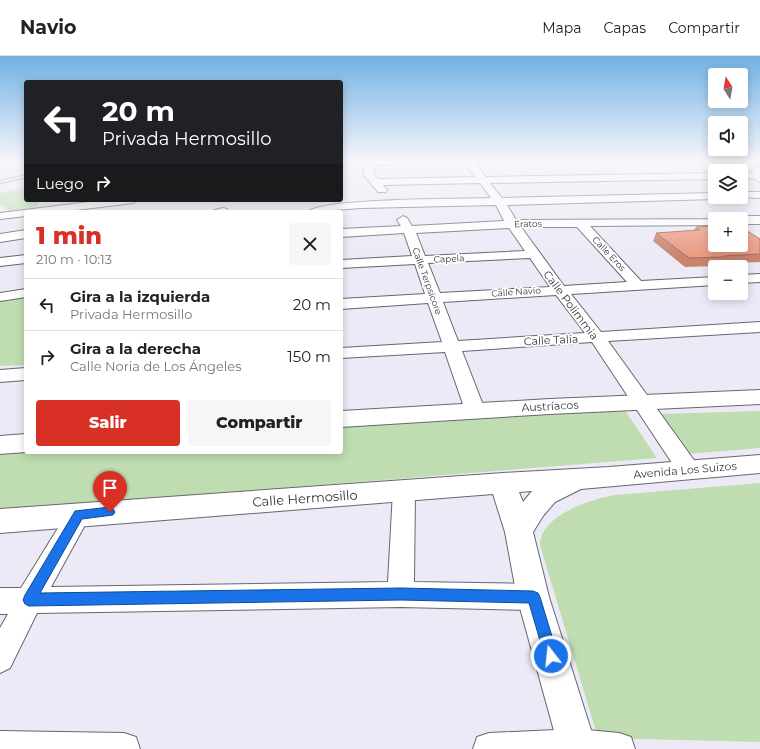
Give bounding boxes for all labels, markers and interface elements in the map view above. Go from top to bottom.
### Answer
text: Navio [20,16,76,39]
text: Mapa [542,19,582,37]
text: Capas [604,19,646,37]
text: Compartir [668,19,740,37]
north arrow [708,68,748,108]
map controls [708,68,748,300]
text: 20 m [102,94,175,128]
icon: left [36,96,88,148]
button: sound [708,116,748,156]
text: Privada Hermosillo [102,128,272,150]
button: layers [708,164,748,204]
icon: right [92,172,114,194]
text: Luego [36,174,84,193]
button: + [708,212,748,252]
street label: Eratos [514,218,543,229]
text: 1 min [36,221,102,250]
button: close [289,223,331,265]
street label: Calle Eros [590,234,629,274]
street label: Calle Terpsícore [410,246,445,316]
text: 210 m · 10:13 [36,251,112,267]
street label: Capela [433,252,465,265]
button: − [708,260,748,300]
street label: Calle Polimmia [540,268,602,342]
street label: Calle Navío [491,284,542,299]
text: Gira a la izquierda [70,287,210,306]
icon: left [36,294,58,316]
text: 20 m [293,295,331,314]
text: Privada Hermosillo [70,306,192,322]
street label: Calle Talía [523,332,579,348]
text: Gira a la derecha [70,339,201,358]
icon: right [36,346,58,368]
text: 150 m [287,347,331,366]
text: Calle Noria de Los Ángeles [70,358,242,374]
street label: Austríacos [521,397,580,414]
button: Salir [36,400,180,446]
button: Compartir [188,400,331,446]
street label: Avenida Los Suizos [633,458,738,481]
pin [93,471,127,512]
icon: arrive [99,477,121,499]
street label: Calle Hermosillo [252,486,358,510]
position arrow [530,635,572,677]

